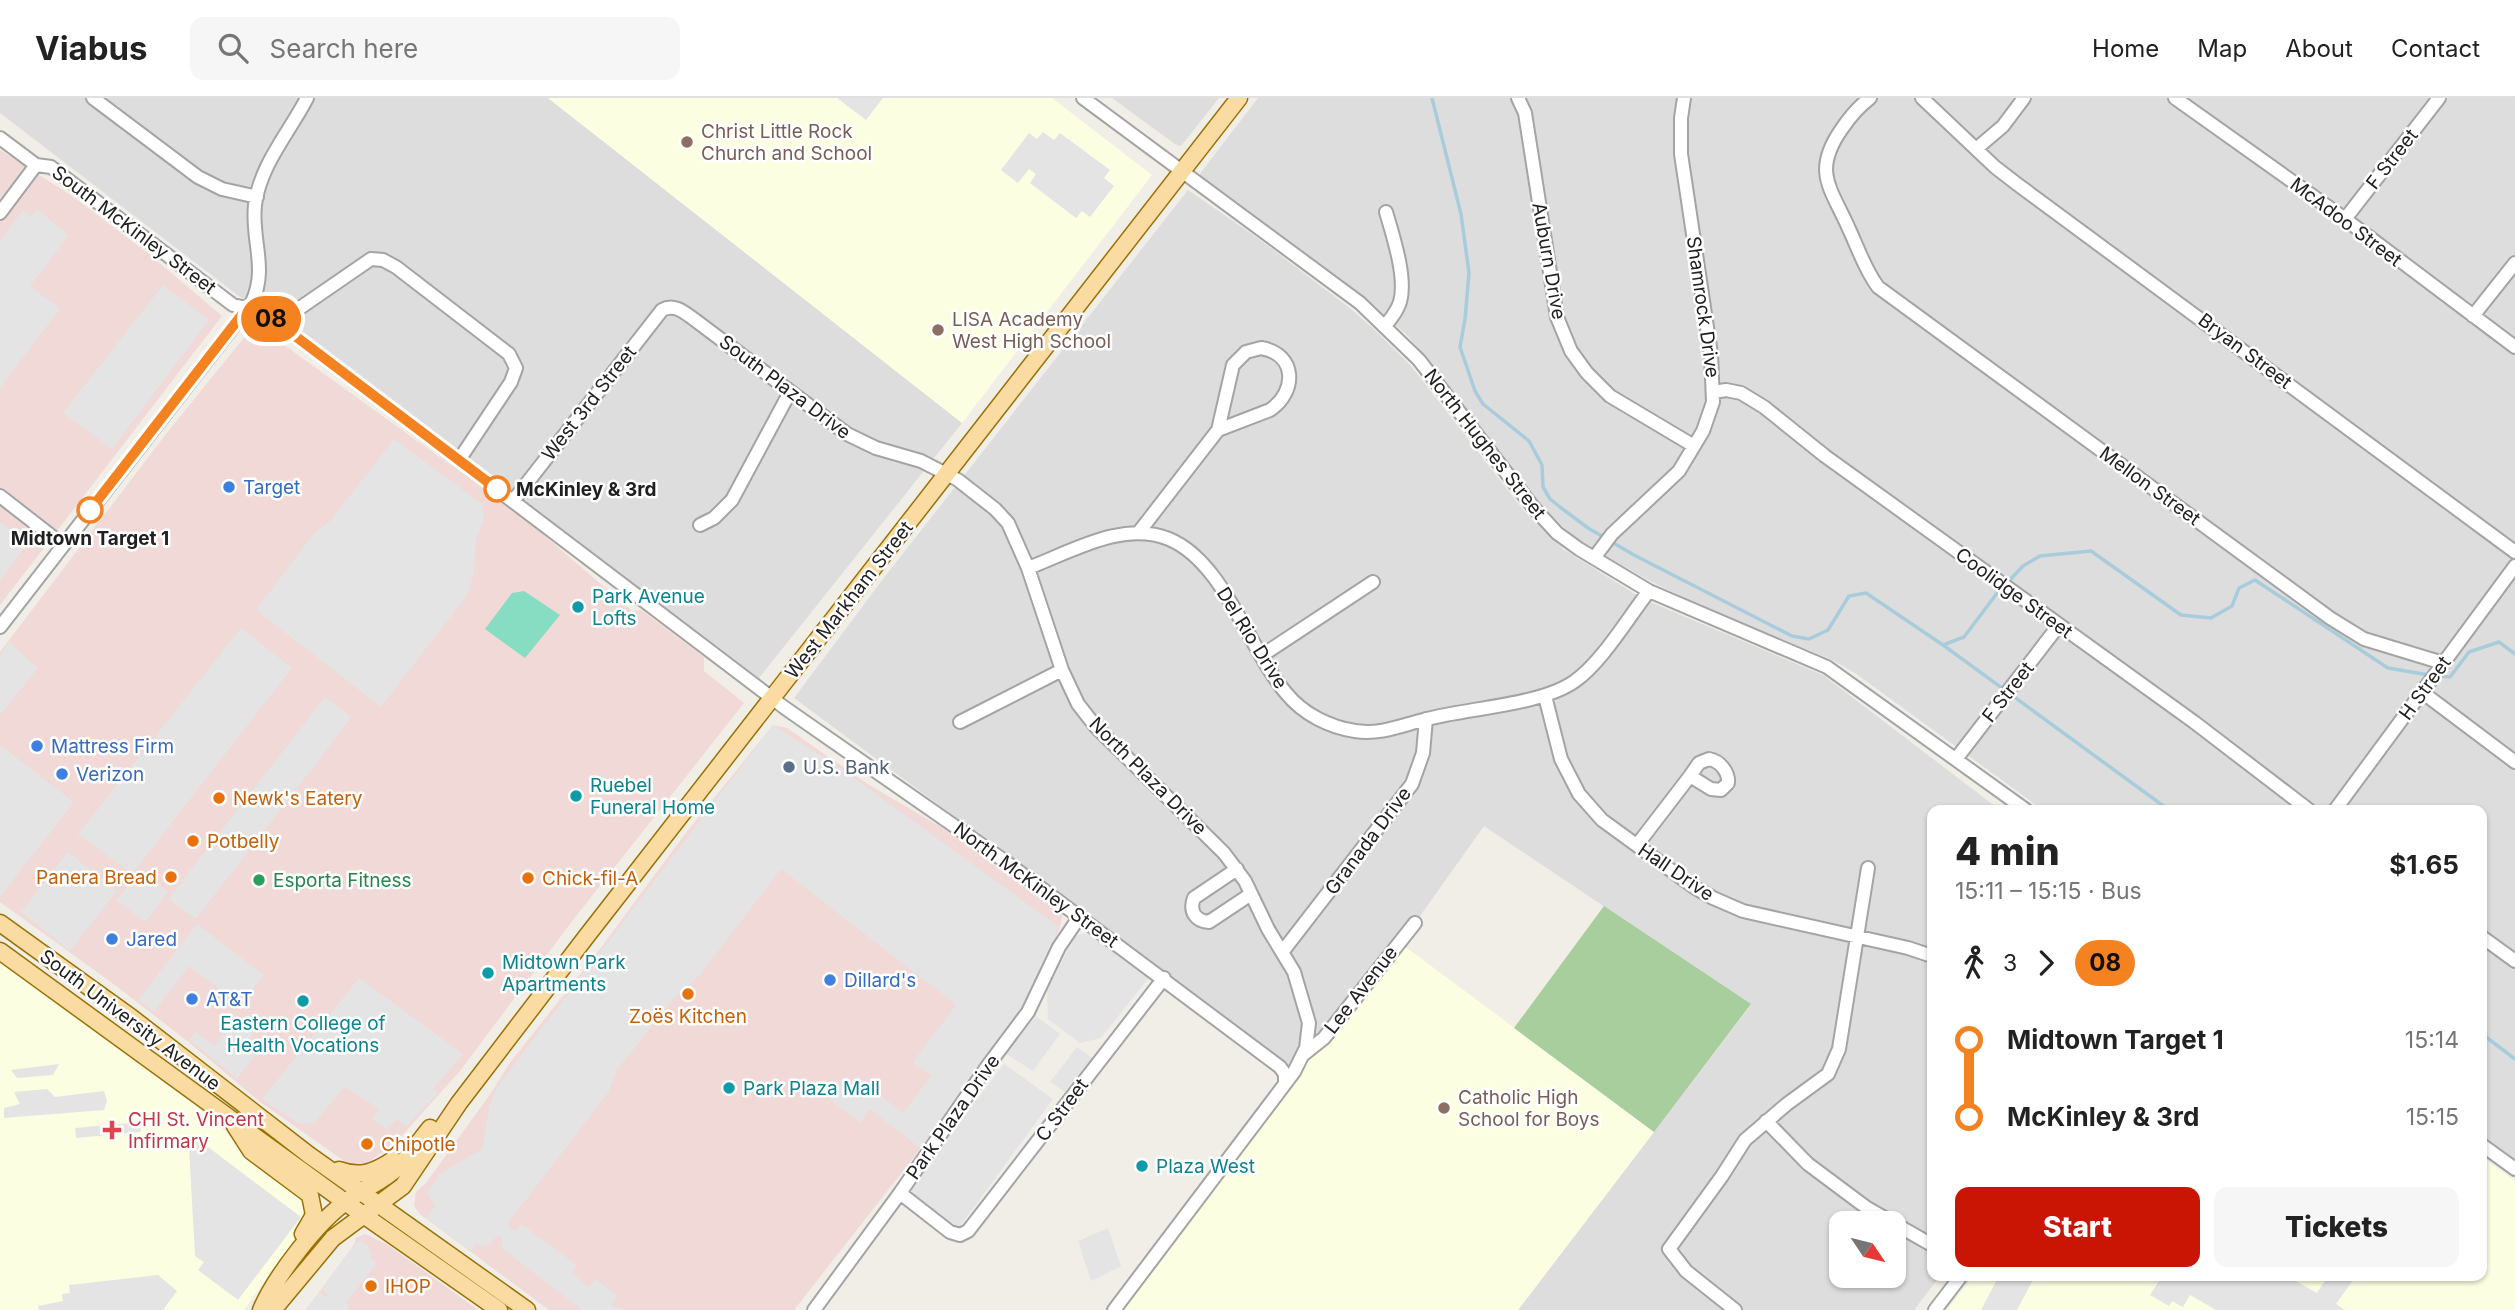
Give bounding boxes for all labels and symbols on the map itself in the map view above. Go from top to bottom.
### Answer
place label: Christ Little Rock Church and School [701,120,872,165]
street label: F Street [2361,124,2423,194]
marker: Christ Little Rock Church and School [679,134,695,150]
street label: South McKinley Street [47,161,221,299]
street label: McAdoo Street [2286,173,2406,271]
street label: Auburn Drive [1527,201,1571,321]
street label: Shamrock Drive [1682,235,1724,379]
line badge: 08 [240,296,302,342]
place label: LISA Academy West High School [952,308,1111,353]
street label: Bryan Street [2194,308,2296,394]
marker: LISA Academy West High School [930,322,946,338]
street label: South Plaza Drive [715,330,855,444]
street label: West 3rd Street [537,341,641,465]
street label: North Hughes Street [1419,364,1551,524]
street label: Mellon Street [2095,442,2205,530]
place label: Target [243,476,300,499]
marker: McKinley & 3rd [484,476,510,502]
place label: McKinley & 3rd [516,478,657,501]
marker: Target [221,479,237,495]
marker: Midtown Target 1 [77,497,103,523]
street label: West Markham Street [780,517,918,683]
place label: Midtown Target 1 [11,527,169,550]
street label: Coolidge Street [1951,543,2077,643]
street label: Del Rio Drive [1212,583,1292,693]
place label: Park Avenue Lofts [592,585,705,630]
marker: Park Avenue Lofts [570,599,586,615]
street label: H Street [2394,652,2456,724]
street label: F Street [1977,657,2039,727]
street label: North Plaza Drive [1084,712,1212,840]
place label: Mattress Firm [51,735,174,758]
marker: Mattress Firm [29,738,45,754]
place label: U.S. Bank [803,756,890,779]
marker: U.S. Bank [781,759,797,775]
place label: Verizon [76,763,144,786]
marker: Verizon [54,766,70,782]
place label: Ruebel Funeral Home [590,774,715,819]
street label: Granada Drive [1320,783,1416,899]
place label: Newk's Eatery [233,787,363,810]
marker: Ruebel Funeral Home [568,788,584,804]
marker: Newk's Eatery [211,790,227,806]
street label: North McKinley Street [949,818,1123,952]
place label: Potbelly [207,830,280,853]
marker: Potbelly [185,833,201,849]
street label: Hall Drive [1634,838,1718,906]
place label: Panera Bread [36,866,157,889]
place label: Chick-fil-A [542,867,638,890]
marker: Panera Bread [163,869,179,885]
place label: Esporta Fitness [273,869,412,892]
marker: Chick-fil-A [520,870,536,886]
marker: Esporta Fitness [251,872,267,888]
place label: Jared [126,928,177,951]
marker: Jared [104,931,120,947]
street label: Lee Avenue [1320,942,1402,1038]
street label: South University Avenue [35,945,225,1095]
place label: Midtown Park Apartments [502,951,626,996]
marker: Midtown Park Apartments [480,965,496,981]
place label: Dillard's [844,969,916,992]
marker: Dillard's [822,972,838,988]
marker: Zoës Kitchen [680,986,696,1002]
place label: AT&T [206,988,253,1011]
marker: AT&T [184,991,200,1007]
marker: Eastern College of Health Vocations [295,993,311,1009]
place label: Zoës Kitchen [629,1005,747,1028]
place label: Eastern College of Health Vocations [220,1012,386,1057]
street label: Park Plaza Drive [901,1050,1005,1184]
street label: C Street [1031,1074,1093,1146]
place label: Park Plaza Mall [743,1077,880,1100]
marker: Park Plaza Mall [721,1080,737,1096]
place label: Catholic High School for Boys [1458,1086,1600,1131]
marker: Catholic High School for Boys [1436,1100,1452,1116]
place label: CHI St. Vincent Infirmary [128,1108,264,1153]
marker: CHI St. Vincent Infirmary [102,1120,122,1140]
place label: Chipotle [381,1133,456,1156]
marker: Chipotle [359,1136,375,1152]
place label: Plaza West [1156,1155,1255,1178]
marker: Plaza West [1134,1158,1150,1174]
north arrow [1829,1211,1906,1288]
place label: IHOP [385,1275,431,1298]
marker: IHOP [363,1278,379,1294]

